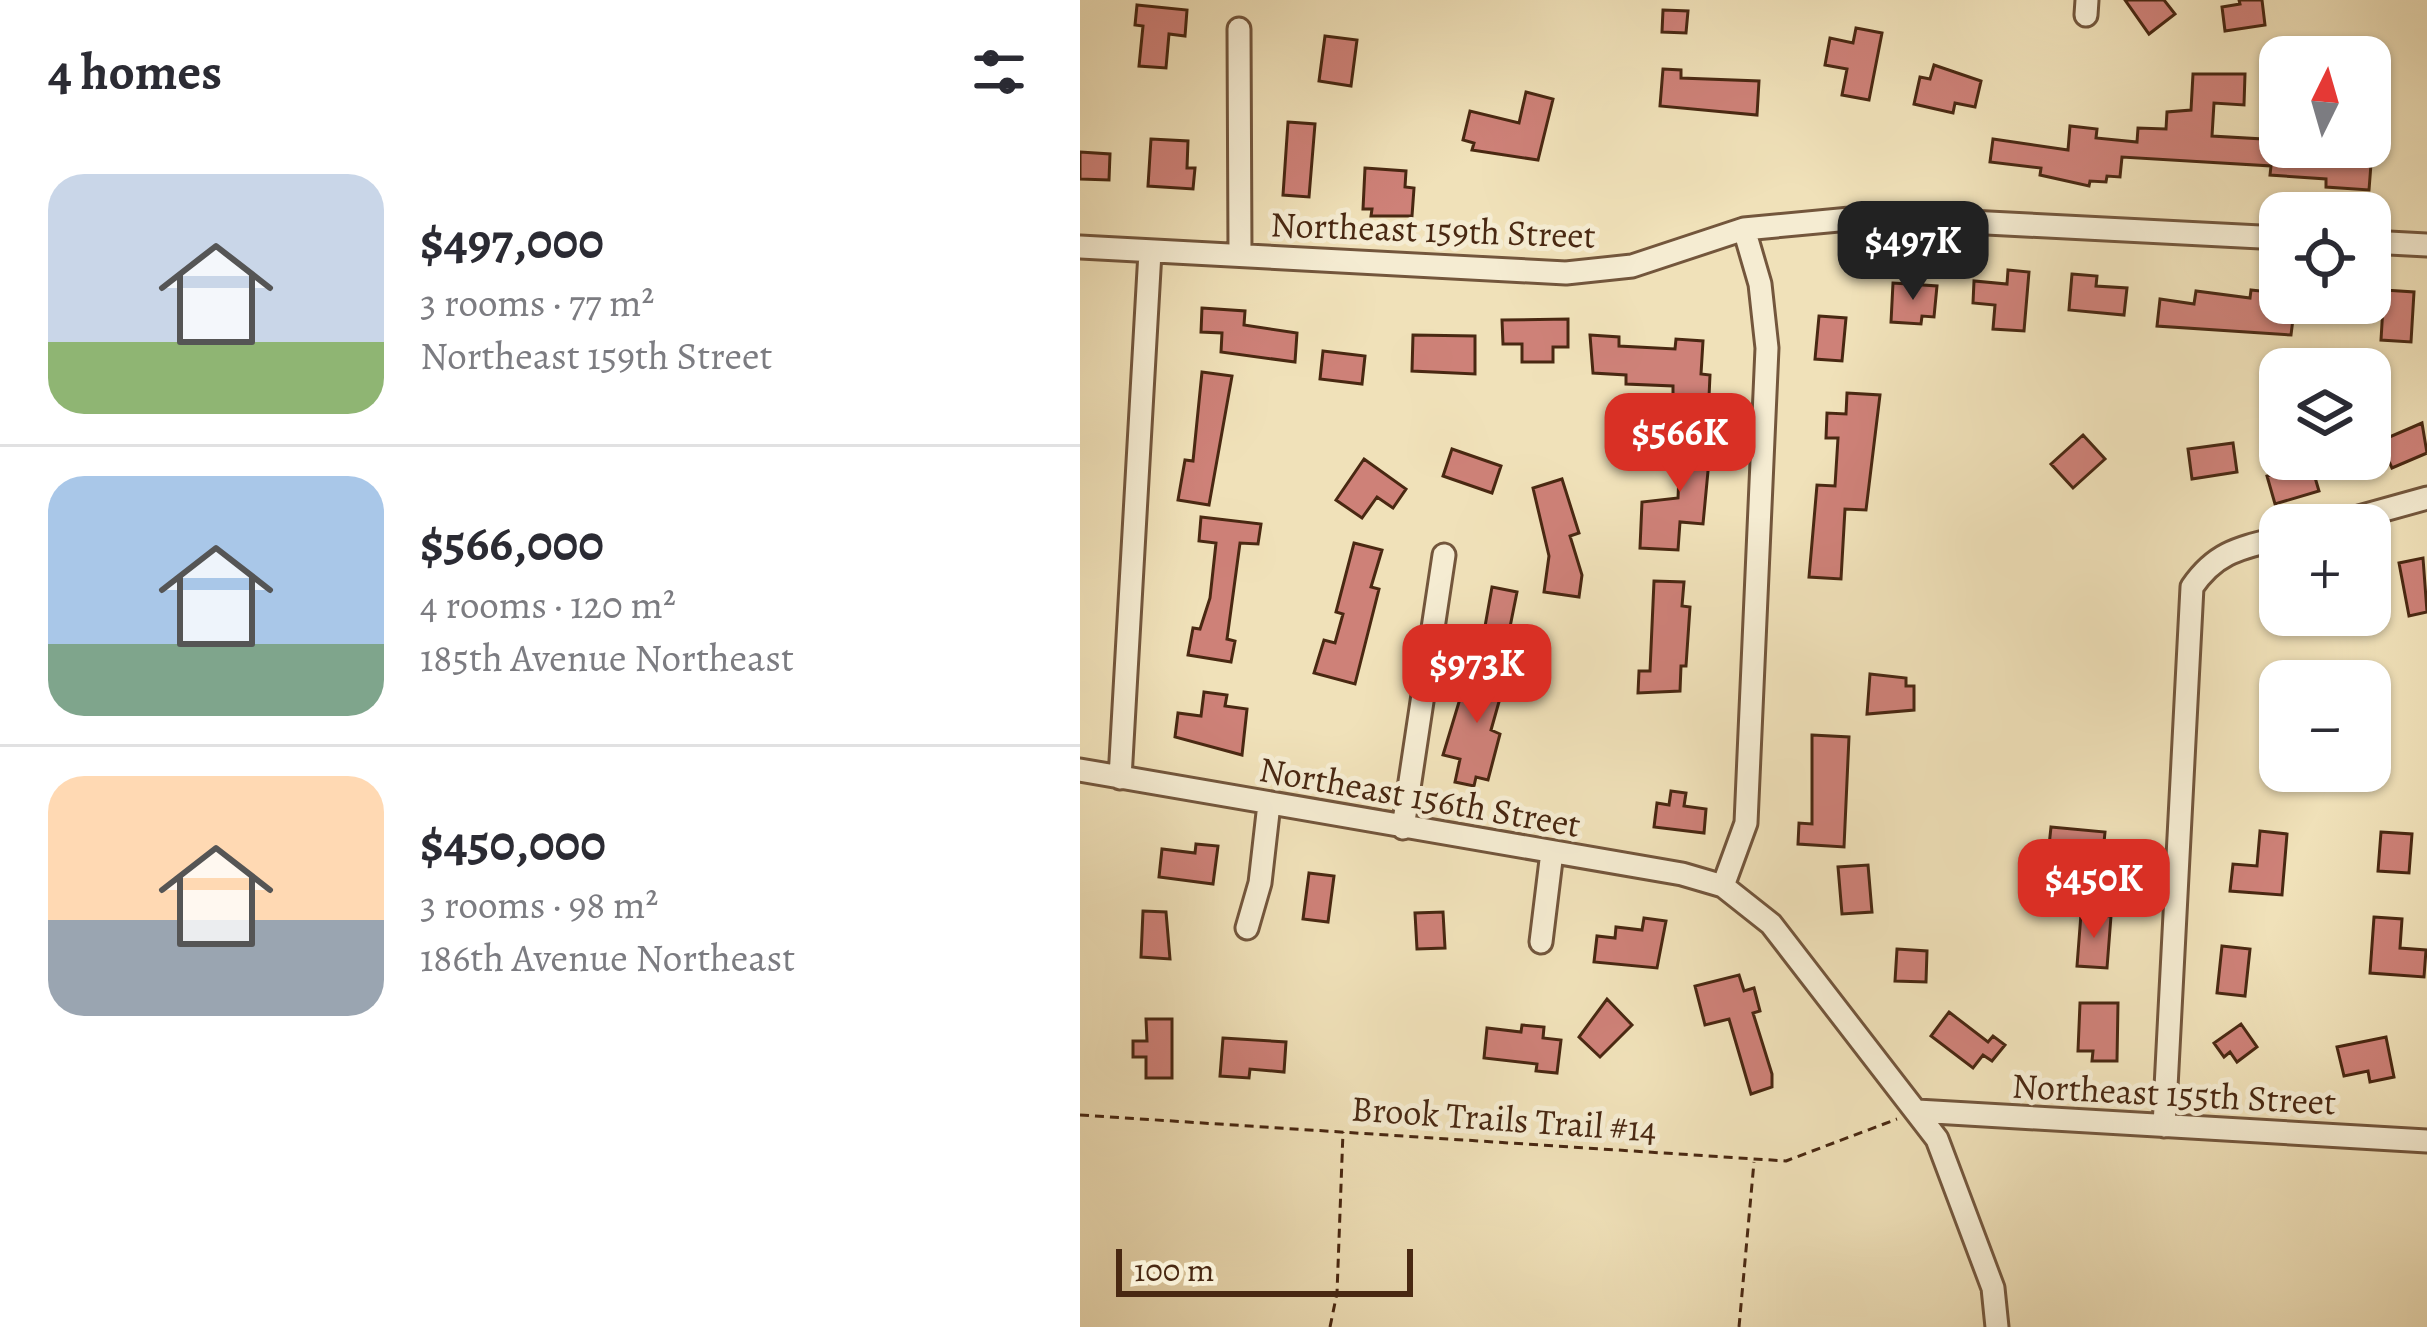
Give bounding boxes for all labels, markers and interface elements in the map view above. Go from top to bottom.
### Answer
north arrow [2259,36,2391,168]
map controls [2259,36,2391,792]
text: 4 homes [48,37,222,107]
icon: filters [966,39,1032,105]
button: locate [2259,192,2391,324]
street label: Northeast 159th Street [1270,199,1597,260]
pin: $497K [1829,201,1997,303]
text: $497,000 [420,206,604,276]
text: $497K [1865,213,1961,266]
icon: home [144,222,288,366]
text: 3 rooms · 77 m² [420,276,654,329]
text: Northeast 159th Street [420,329,772,382]
button: layers [2259,348,2391,480]
pin: $566K [1596,393,1764,495]
text: $566K [1632,405,1728,458]
button: + [2259,504,2391,636]
text: $566,000 [420,508,604,578]
icon: home [144,524,288,668]
text: 4 rooms · 120 m² [420,578,676,631]
pin: $973K [1393,624,1561,726]
text: 185th Avenue Northeast [420,631,794,684]
text: $973K [1429,636,1525,689]
button: − [2259,660,2391,792]
street label: Northeast 156th Street [1255,744,1585,849]
text: $450,000 [420,808,606,878]
icon: home [144,824,288,968]
pin: $450K [2010,839,2178,941]
text: $450K [2045,851,2143,904]
text: 3 rooms · 98 m² [420,878,658,931]
text: 186th Avenue Northeast [420,931,795,984]
street label: Northeast 155th Street [2011,1061,2337,1126]
street label: Brook Trails Trail #14 [1350,1083,1658,1154]
scale bar [1116,1243,1413,1296]
text: 100 m [1134,1247,1214,1292]

